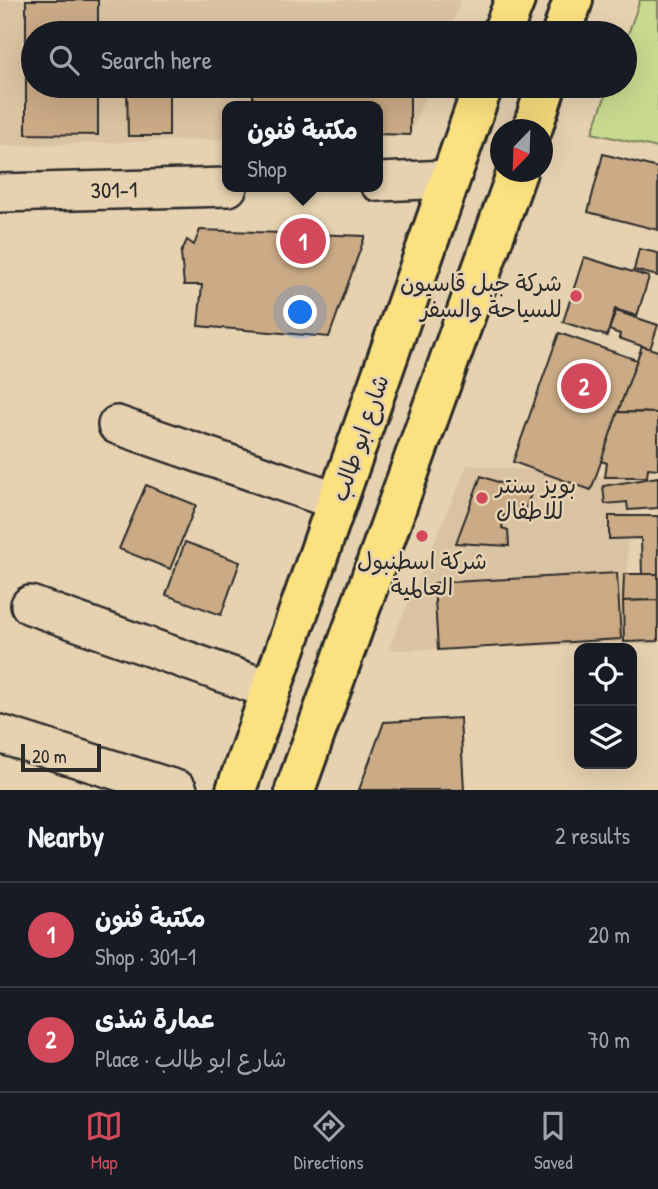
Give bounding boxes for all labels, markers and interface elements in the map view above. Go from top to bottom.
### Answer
search box [21,21,637,98]
icon: search [45,41,83,79]
text: Search here [101,42,212,77]
popup [222,101,383,192]
text: مكتبة فنون [247,112,358,147]
north arrow [490,119,553,182]
text: Shop [247,153,287,184]
street label: 301-1 [90,173,138,206]
pin: 1 [280,215,326,267]
place label: شركة جبل قاسيون للسياحة والسفر [400,267,562,324]
marker: شركة جبل قاسيون للسياحة والسفر [568,288,584,304]
your location [283,295,317,329]
pin: 2 [561,360,607,412]
street label: شارع ابو طالب [323,370,397,506]
place label: بويز سنتر للاطفال [494,469,576,526]
marker: بويز سنتر للاطفال [474,490,490,506]
marker: شركة اسطنبول العالمية [414,528,430,544]
place label: شركة اسطنبول العالمية [357,545,487,602]
map controls [574,643,637,769]
button: locate [574,643,637,706]
button: layers [574,706,637,769]
scale bar [21,741,102,773]
text: 20 m [32,743,67,769]
text: Nearby [28,816,104,856]
text: 2 results [555,820,630,851]
text: مكتبة فنون [95,900,206,935]
text: 1 [47,919,55,950]
text: 20 m [588,919,630,950]
text: Shop · 301-1 [95,941,196,972]
text: عمارة شذى [95,1001,216,1036]
text: 2 [46,1024,56,1055]
text: 70 m [587,1024,630,1055]
text: Place · شارع ابو طالب [95,1043,287,1074]
tab: Map [85,1107,123,1175]
tab: Directions [294,1107,364,1175]
tab: Saved [534,1107,573,1175]

